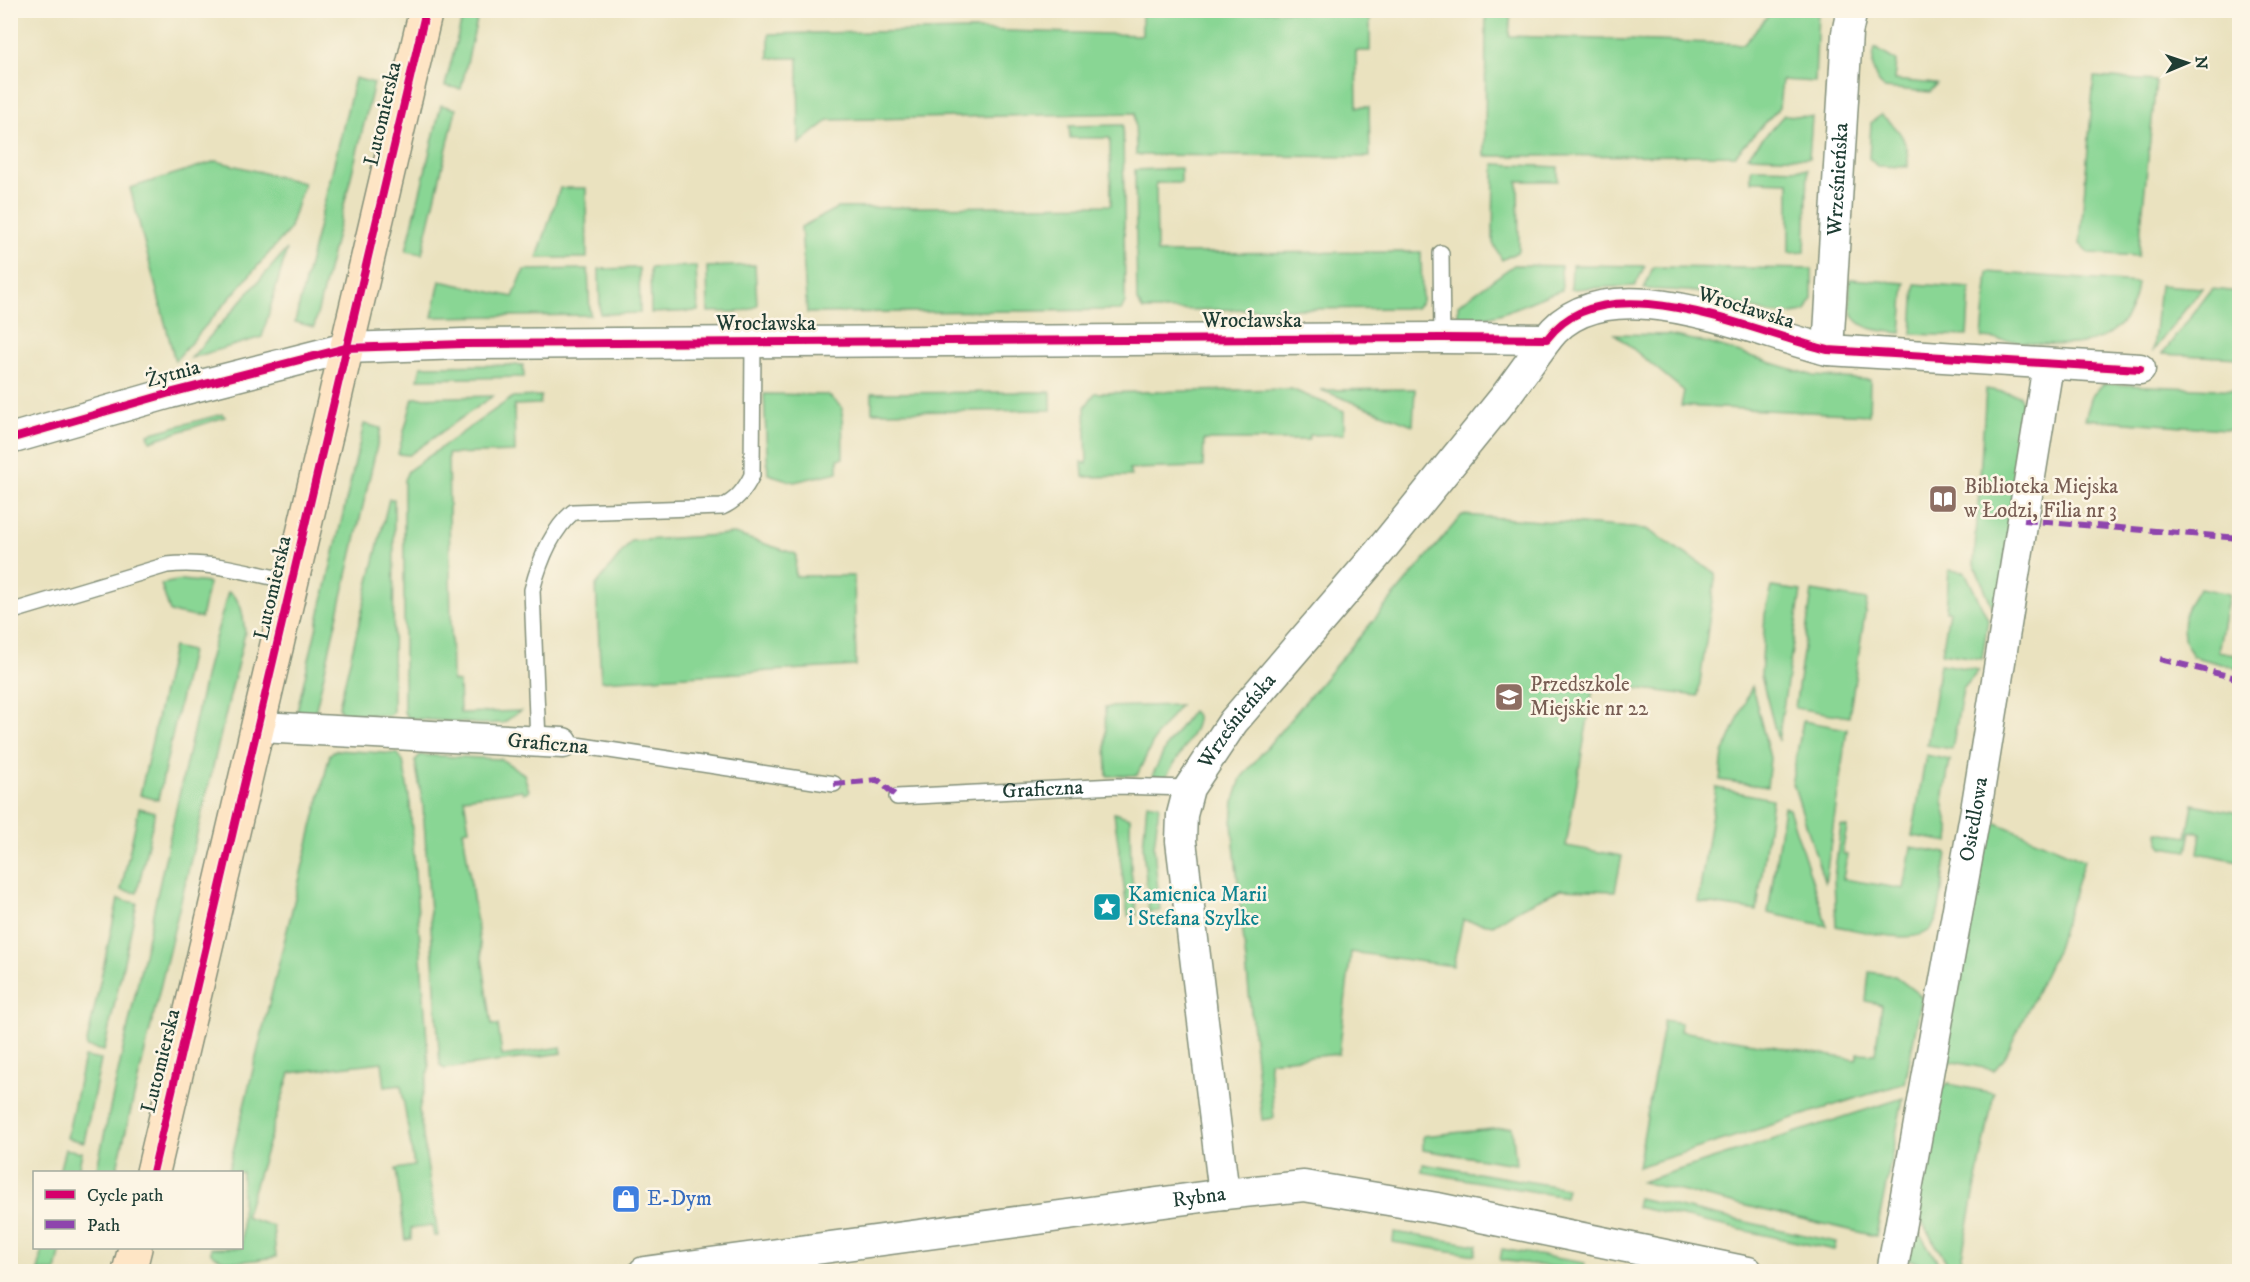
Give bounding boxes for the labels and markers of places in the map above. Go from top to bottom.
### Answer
place label: Biblioteka Miejska w Łodzi, Filia nr 3 [1963,474,2118,524]
library icon: Biblioteka Miejska w Łodzi, Filia nr 3 [1927,483,1959,515]
place label: Przedszkole Miejskie nr 22 [1530,672,1649,722]
school or university icon: Przedszkole Miejskie nr 22 [1493,681,1525,713]
place label: Kamienica Marii i Stefana Szylke [1128,882,1267,932]
place icon: Kamienica Marii i Stefana Szylke [1091,891,1123,923]
shop icon: E-Dym [610,1183,642,1215]
place label: E-Dym [647,1186,712,1212]

